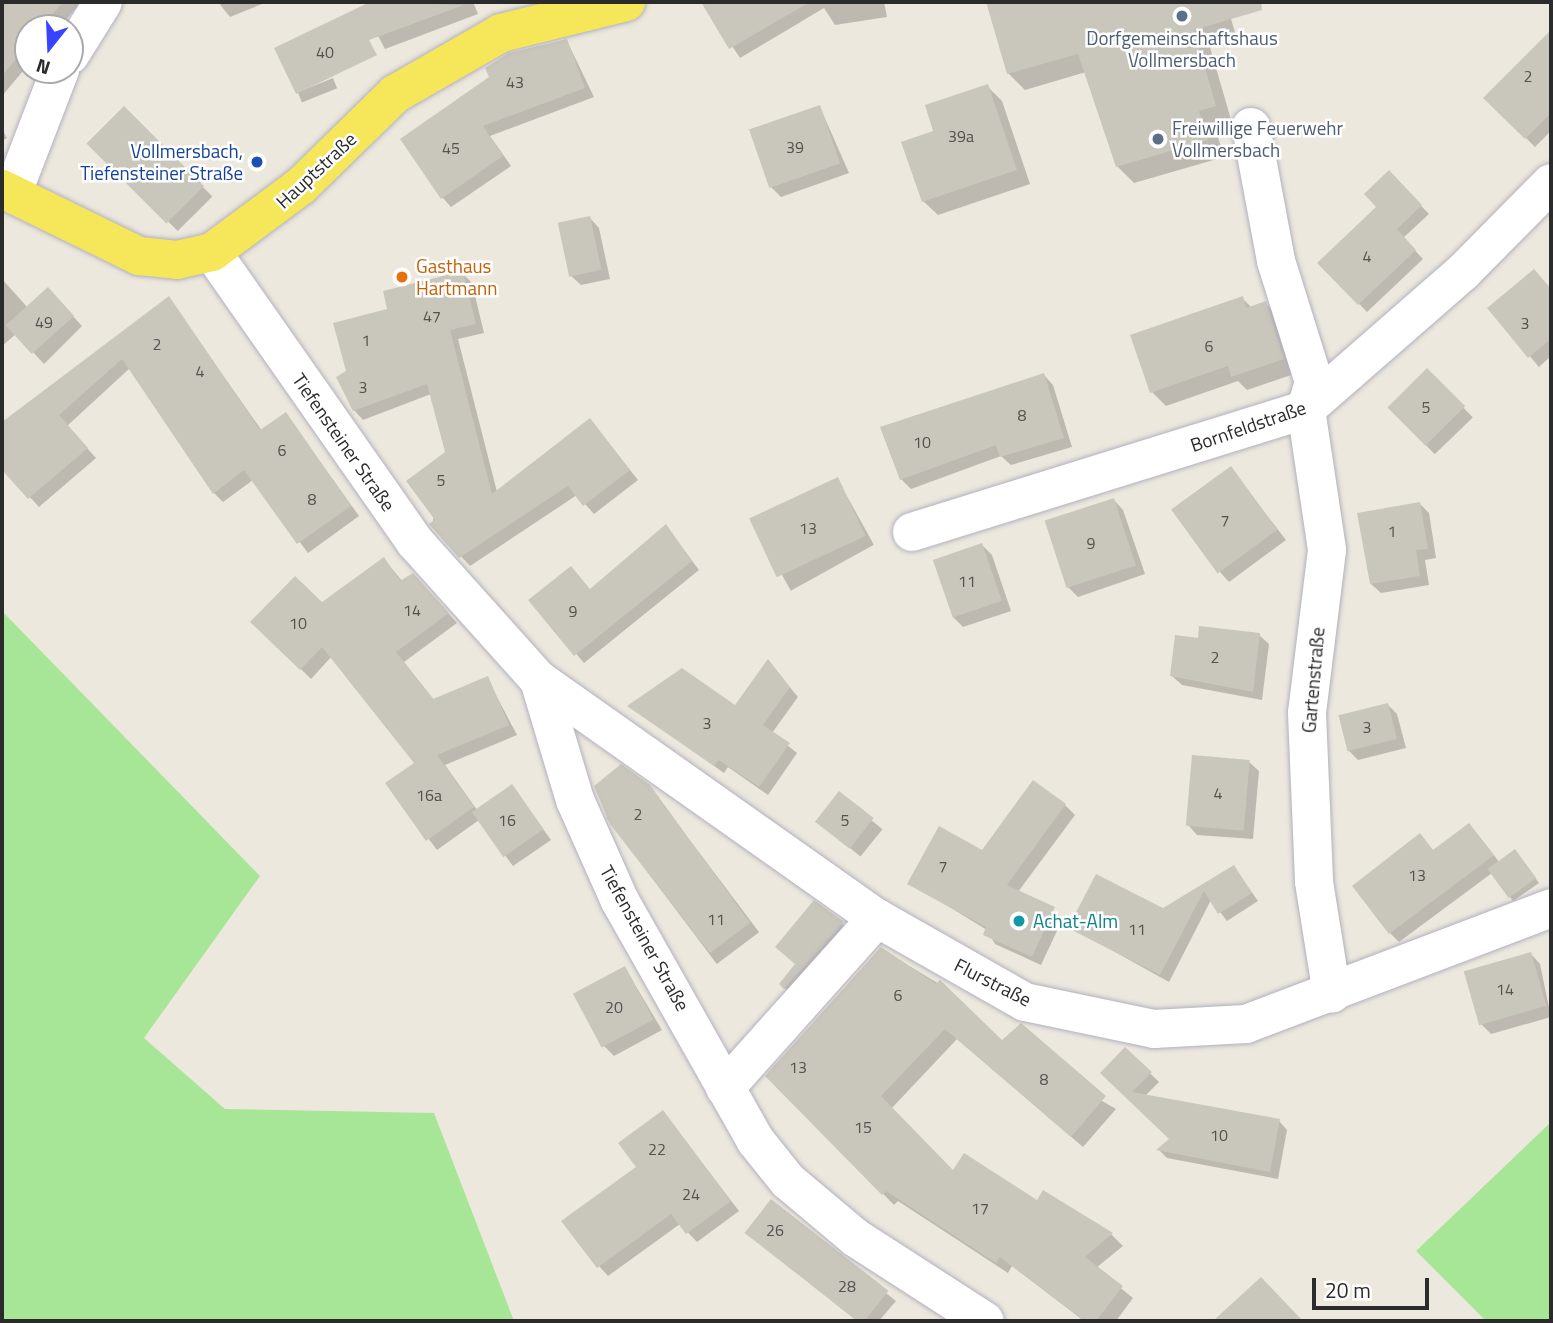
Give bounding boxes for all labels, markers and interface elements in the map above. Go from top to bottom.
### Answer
marker: Dorfgemeinschaftshaus Vollmersbach [1174,8,1190,24]
north arrow [14,14,84,84]
place label: Dorfgemeinschaftshaus Vollmersbach [1086,27,1278,71]
house number: 40 [316,42,334,62]
text: N [32,52,54,83]
house number: 2 [1524,66,1532,86]
house number: 43 [506,72,524,92]
place label: Freiwillige Feuerwehr Vollmersbach [1172,117,1343,161]
house number: 39a [948,126,974,146]
street label: Hauptstraße [271,127,361,213]
marker: Freiwillige Feuerwehr Vollmersbach [1150,131,1166,147]
house number: 39 [786,137,804,157]
house number: 45 [442,138,460,158]
place label: Vollmersbach, Tiefensteiner Straße [80,140,243,184]
marker: Vollmersbach, Tiefensteiner Straße [249,154,265,170]
house number: 4 [1363,246,1371,266]
place label: Gasthaus Hartmann [416,255,497,299]
marker: Gasthaus Hartmann [394,269,410,285]
house number: 47 [423,306,441,326]
house number: 49 [35,312,53,332]
house number: 3 [1521,313,1529,333]
house number: 1 [362,330,370,350]
house number: 2 [153,334,161,354]
house number: 6 [1205,336,1213,356]
house number: 4 [196,361,204,381]
street label: Tiefensteiner Straße [288,369,400,515]
house number: 3 [359,377,367,397]
street label: Bornfeldstraße [1187,396,1309,456]
house number: 5 [1422,397,1430,417]
house number: 8 [1018,405,1026,425]
house number: 10 [913,432,931,452]
house number: 6 [278,440,286,460]
house number: 5 [437,470,445,490]
house number: 8 [308,489,316,509]
house number: 7 [1221,510,1229,530]
house number: 13 [799,518,817,538]
house number: 1 [1388,521,1396,541]
house number: 9 [1087,533,1095,553]
house number: 11 [958,571,976,591]
house number: 14 [403,600,421,620]
house number: 9 [569,601,577,621]
house number: 10 [289,613,307,633]
street label: Gartenstraße [1297,626,1329,734]
house number: 2 [1211,647,1219,667]
house number: 3 [703,713,711,733]
house number: 3 [1363,717,1371,737]
house number: 4 [1214,783,1222,803]
house number: 16a [416,785,442,805]
house number: 2 [634,804,642,824]
house number: 16 [498,810,516,830]
house number: 5 [841,810,849,830]
house number: 7 [939,856,947,876]
street label: Tiefensteiner Straße [596,861,694,1015]
house number: 13 [1408,865,1426,885]
house number: 11 [707,909,725,929]
place label: Achat-Alm [1033,910,1118,932]
marker: Achat-Alm [1011,913,1027,929]
house number: 11 [1128,919,1146,939]
street label: Flurstraße [951,953,1035,1011]
house number: 14 [1496,979,1514,999]
house number: 6 [894,985,902,1005]
house number: 20 [605,997,623,1017]
house number: 13 [789,1057,807,1077]
house number: 8 [1040,1069,1048,1089]
house number: 15 [854,1117,872,1137]
house number: 10 [1210,1125,1228,1145]
house number: 22 [648,1139,666,1159]
house number: 24 [682,1184,700,1204]
house number: 17 [971,1198,989,1218]
house number: 26 [766,1220,784,1240]
scale bar [1315,1264,1432,1308]
text: 20 m [1325,1274,1371,1306]
house number: 28 [838,1276,856,1296]

